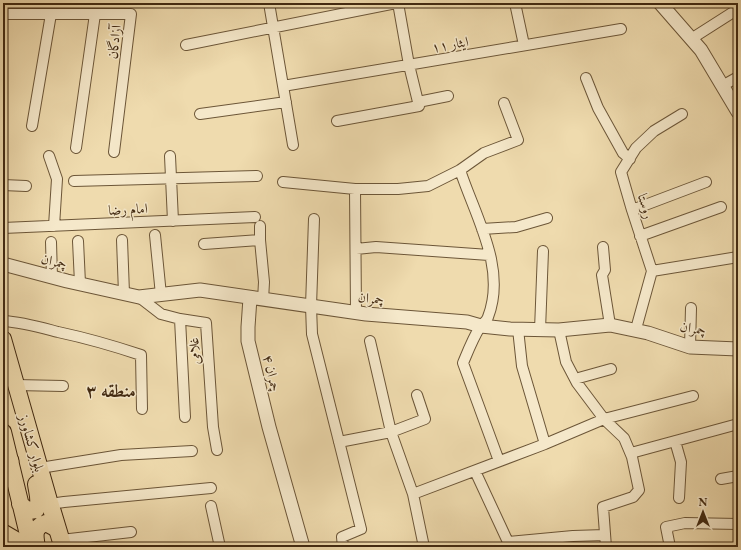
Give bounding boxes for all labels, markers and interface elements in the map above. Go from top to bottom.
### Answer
street label: آزادگان [103,22,125,60]
street label: ایثار ۱۱ [430,32,470,56]
street label: روستا [634,191,658,221]
street label: امام رضا [108,199,148,223]
street label: چمران [39,249,69,273]
street label: چمران [357,288,385,308]
street label: چمران [679,317,707,339]
street label: غلامی [184,337,204,365]
street label: چمران ۴ [259,353,285,393]
district label: منطقه ۳ [86,379,136,402]
street label: بلوار کشاورز [15,410,49,474]
north arrow [683,492,723,532]
text: N [699,495,708,509]

